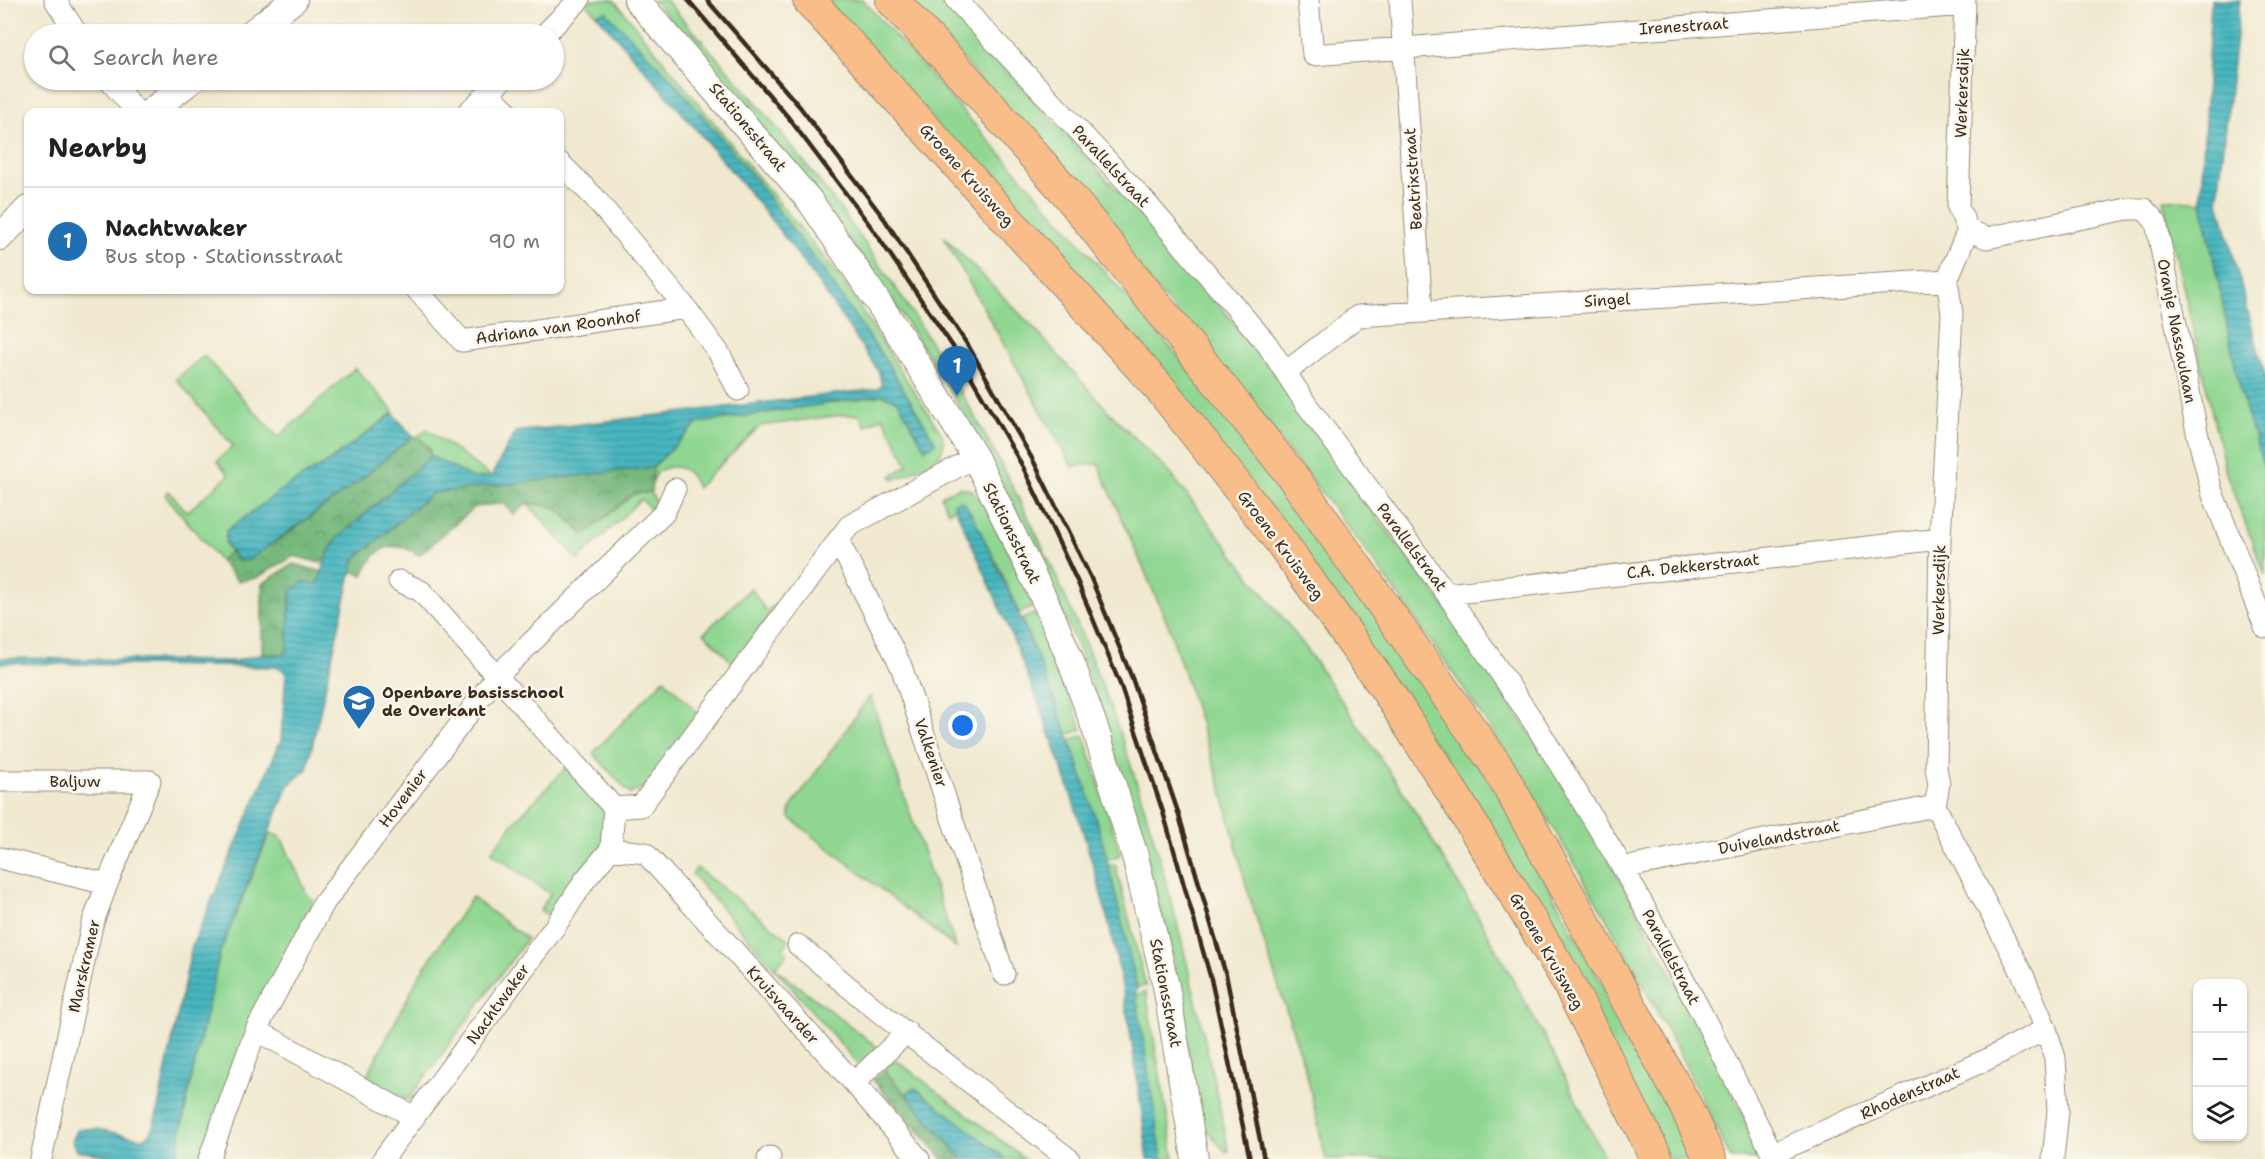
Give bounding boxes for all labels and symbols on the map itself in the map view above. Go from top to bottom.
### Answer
street label: Irenestraat [1638,12,1730,40]
street label: Werkersdijk [1950,47,1974,139]
street label: Stationsstraat [704,78,792,176]
street label: Groene Kruisweg [915,119,1019,231]
street label: Parallelstraat [1067,120,1155,212]
street label: Beatrixstraat [1399,127,1427,231]
street label: Oranje Nassaulaan [2153,257,2201,405]
street label: Singel [1583,288,1631,312]
street label: Adriana van Roonhof [474,305,643,349]
pin: 1 [938,346,976,396]
street label: Stationsstraat [978,479,1046,587]
street label: Groene Kruisweg [1233,486,1329,604]
street label: Parallelstraat [1372,499,1452,595]
street label: Werkersdijk [1928,545,1950,635]
street label: C.A. Dekkerstraat [1625,549,1761,583]
place label: Openbare basisschool de Overkant [382,682,564,721]
school or university icon: Openbare basisschool de Overkant [341,683,377,730]
your location [948,711,977,740]
street label: Valkenier [909,716,953,790]
street label: Hovenier [374,764,432,832]
street label: Baljuw [49,771,101,792]
street label: Duivelandstraat [1716,815,1842,859]
street label: Groene Kruisweg [1505,889,1589,1013]
street label: Parallelstraat [1637,906,1705,1008]
street label: Marskramer [63,917,105,1015]
street label: Stationsstraat [1145,937,1187,1049]
street label: Nachtwaker [462,959,534,1049]
street label: Kruisvaarder [742,961,824,1049]
street label: Rhodenstraat [1857,1062,1963,1124]

